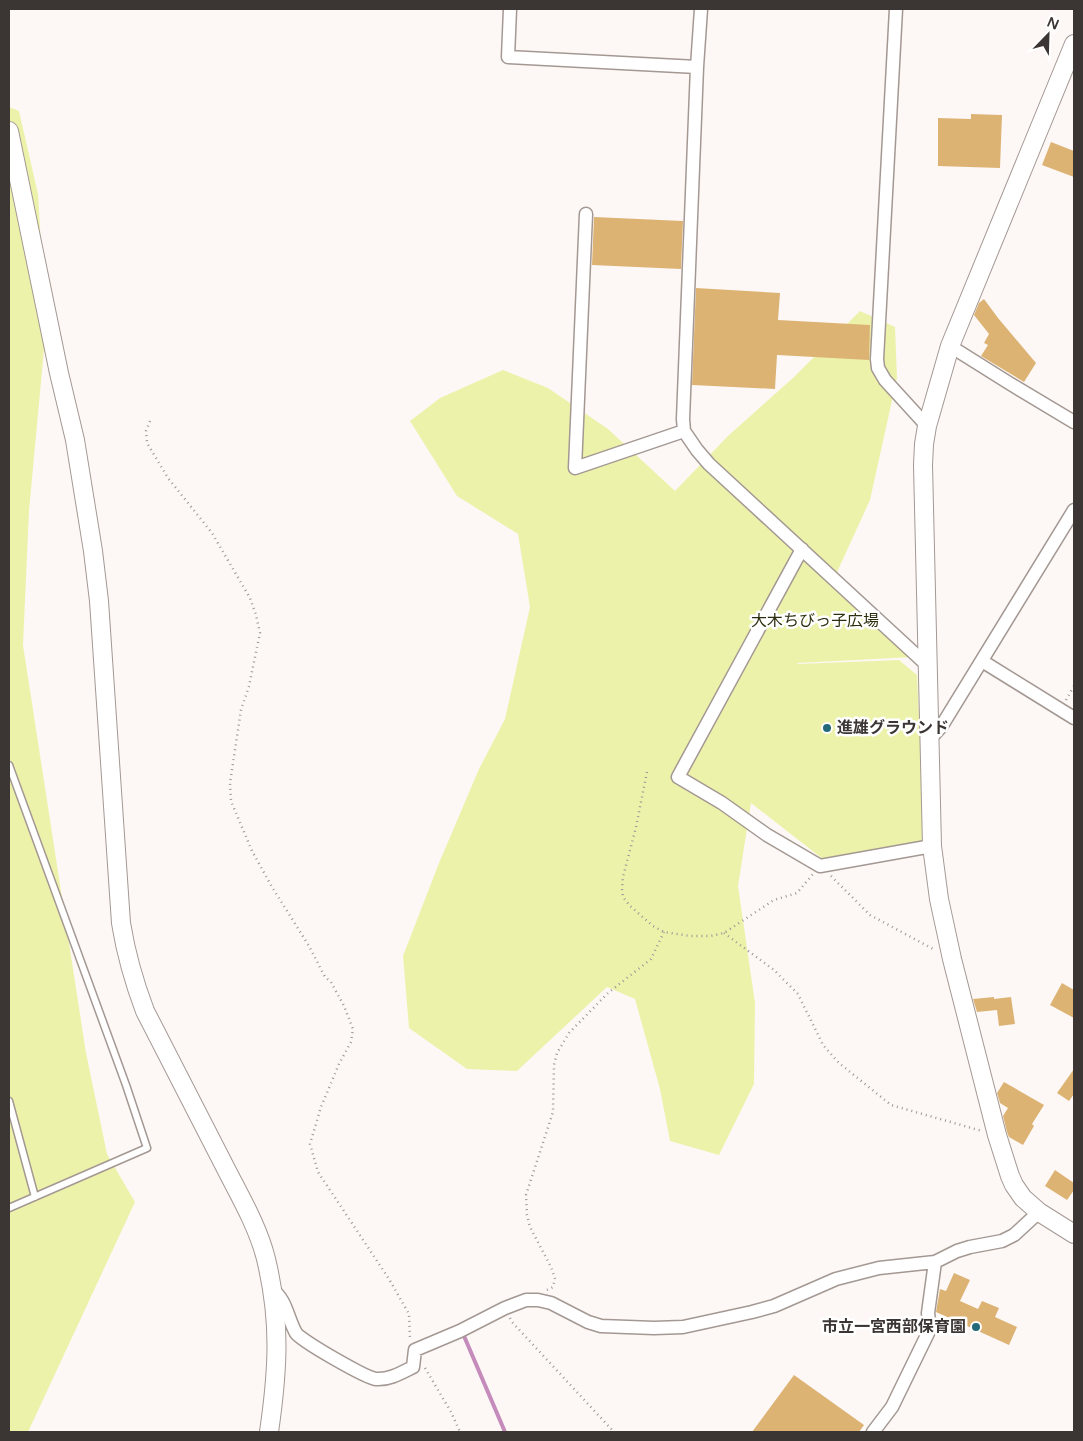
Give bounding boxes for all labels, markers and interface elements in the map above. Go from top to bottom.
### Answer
north arrow [1023,10,1073,60]
text: N [1044,13,1061,34]
park label: 大木ちびっ子広場 [751,611,879,631]
place label: 進雄グラウンド [837,718,949,738]
marker: 進雄グラウンド [821,722,833,734]
place label: 市立一宮西部保育園 [822,1317,966,1337]
marker: 市立一宮西部保育園 [970,1321,982,1333]

